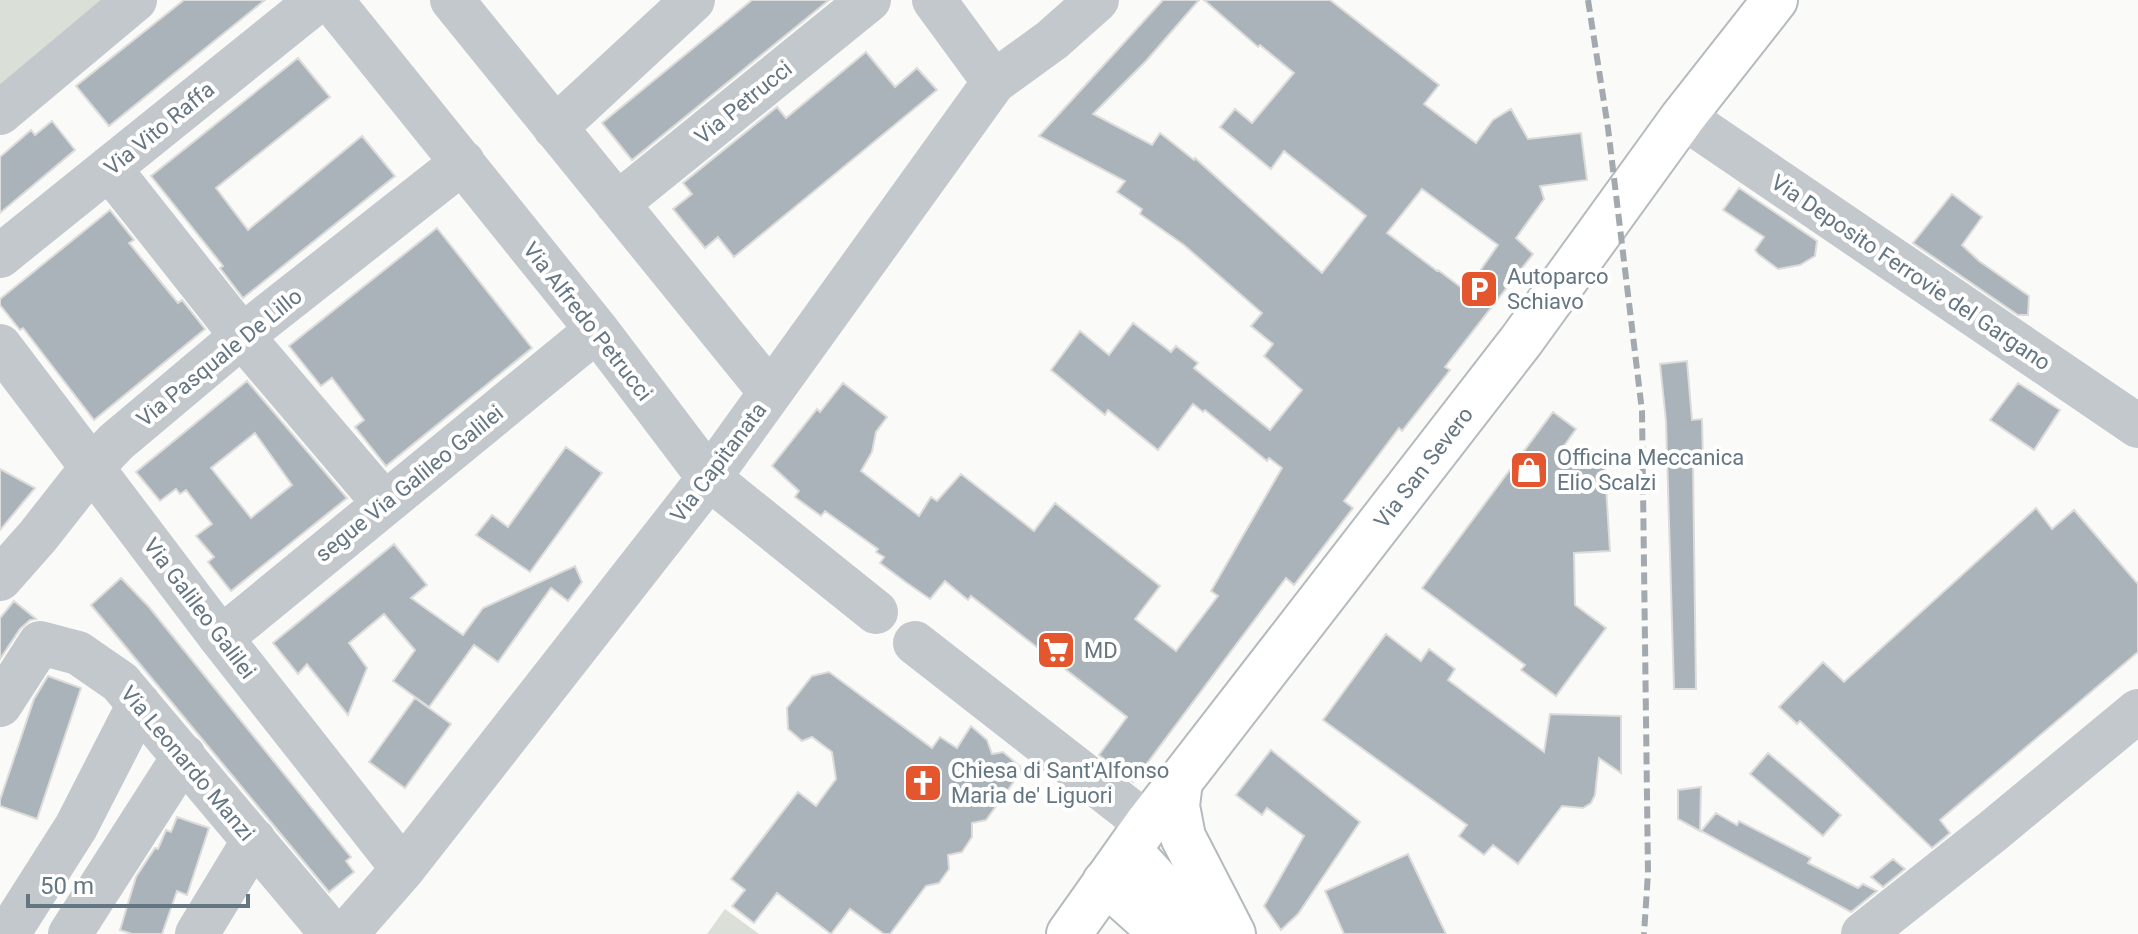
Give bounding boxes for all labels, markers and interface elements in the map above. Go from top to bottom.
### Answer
street label: Via Petrucci [690,56,797,149]
street label: Via Vito Raffa [99,77,219,180]
street label: Via Deposito Ferrovie del Gargano [1766,169,2055,375]
street label: Via Alfredo Petrucci [518,237,657,405]
place label: Autoparco Schiavo [1507,264,1609,314]
parking icon: Autoparco Schiavo [1458,268,1500,310]
street label: Via Pasquale De Lillo [132,283,307,432]
street label: Via Capitanata [665,398,771,527]
street label: segue Via Galileo Galilei [310,400,508,567]
street label: Via San Severo [1369,402,1478,533]
place label: Officina Meccanica Elio Scalzi [1557,445,1744,495]
shop icon: Officina Meccanica Elio Scalzi [1508,449,1550,491]
street label: Via Galileo Galilei [139,533,261,683]
supermarket icon: MD [1035,629,1077,671]
place label: MD [1084,638,1118,663]
street label: Via Leonardo Manzi [116,681,260,846]
place label: Chiesa di Sant'Alfonso Maria de' Liguori [951,758,1169,808]
church icon: Chiesa di Sant'Alfonso Maria de' Liguori [902,762,944,804]
scale bar [28,858,248,908]
text: 50 m [40,872,94,900]

